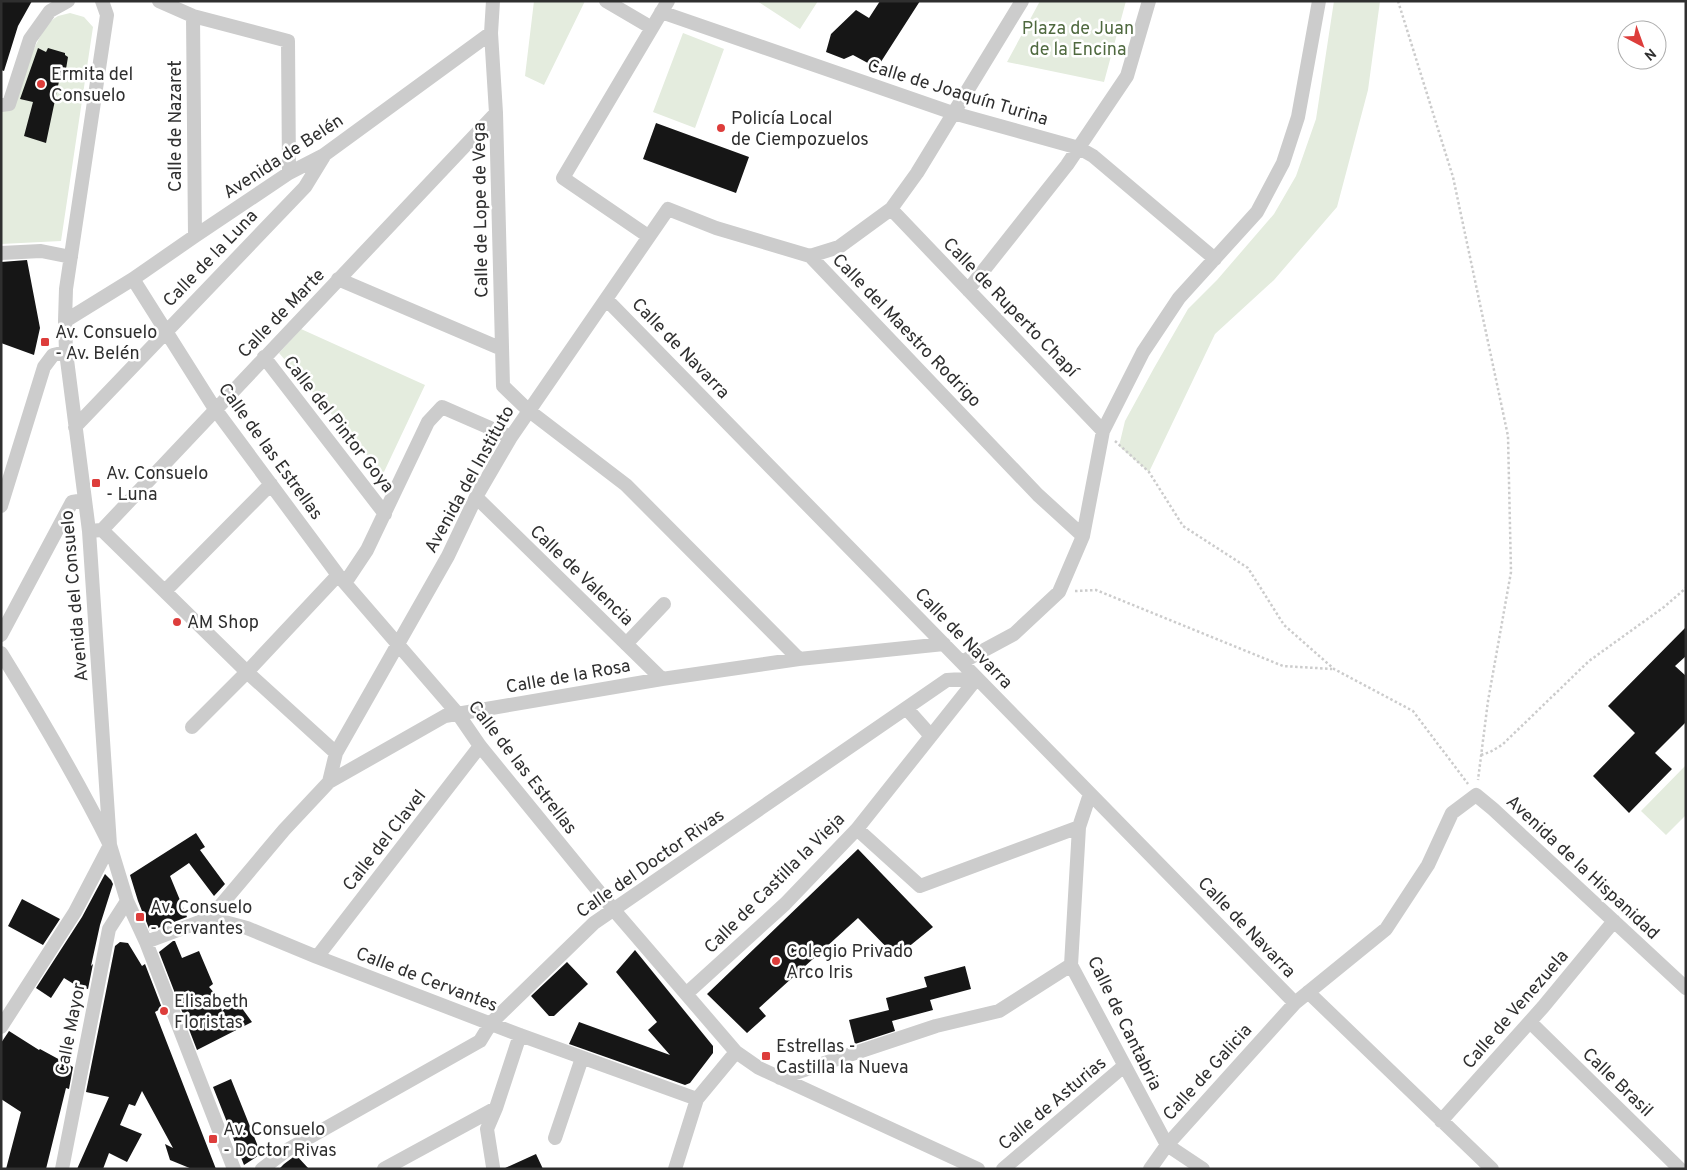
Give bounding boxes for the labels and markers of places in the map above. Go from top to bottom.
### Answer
place label: Ermita del Consuelo [51,64,133,108]
marker: Ermita del Consuelo [35,78,47,90]
place label: Policía Local de Ciempozuelos [731,108,869,152]
marker: Policía Local de Ciempozuelos [715,122,727,134]
place label: Av. Consuelo - Av. Belén [55,322,157,366]
marker: Av. Consuelo - Av. Belén [39,336,51,348]
place label: Av. Consuelo - Luna [106,463,208,507]
marker: Av. Consuelo - Luna [90,477,102,489]
place label: AM Shop [187,612,259,635]
marker: AM Shop [171,616,183,628]
place label: Av. Consuelo - Cervantes [150,897,252,941]
marker: Av. Consuelo - Cervantes [134,911,146,923]
place label: Colegio Privado Arco Iris [786,941,913,985]
marker: Colegio Privado Arco Iris [770,955,782,967]
place label: Elisabeth Floristas [174,991,248,1035]
marker: Elisabeth Floristas [158,1005,170,1017]
place label: Estrellas - Castilla la Nueva [776,1036,908,1080]
marker: Estrellas - Castilla la Nueva [760,1050,772,1062]
place label: Av. Consuelo - Doctor Rivas [223,1119,337,1163]
marker: Av. Consuelo - Doctor Rivas [207,1133,219,1145]

